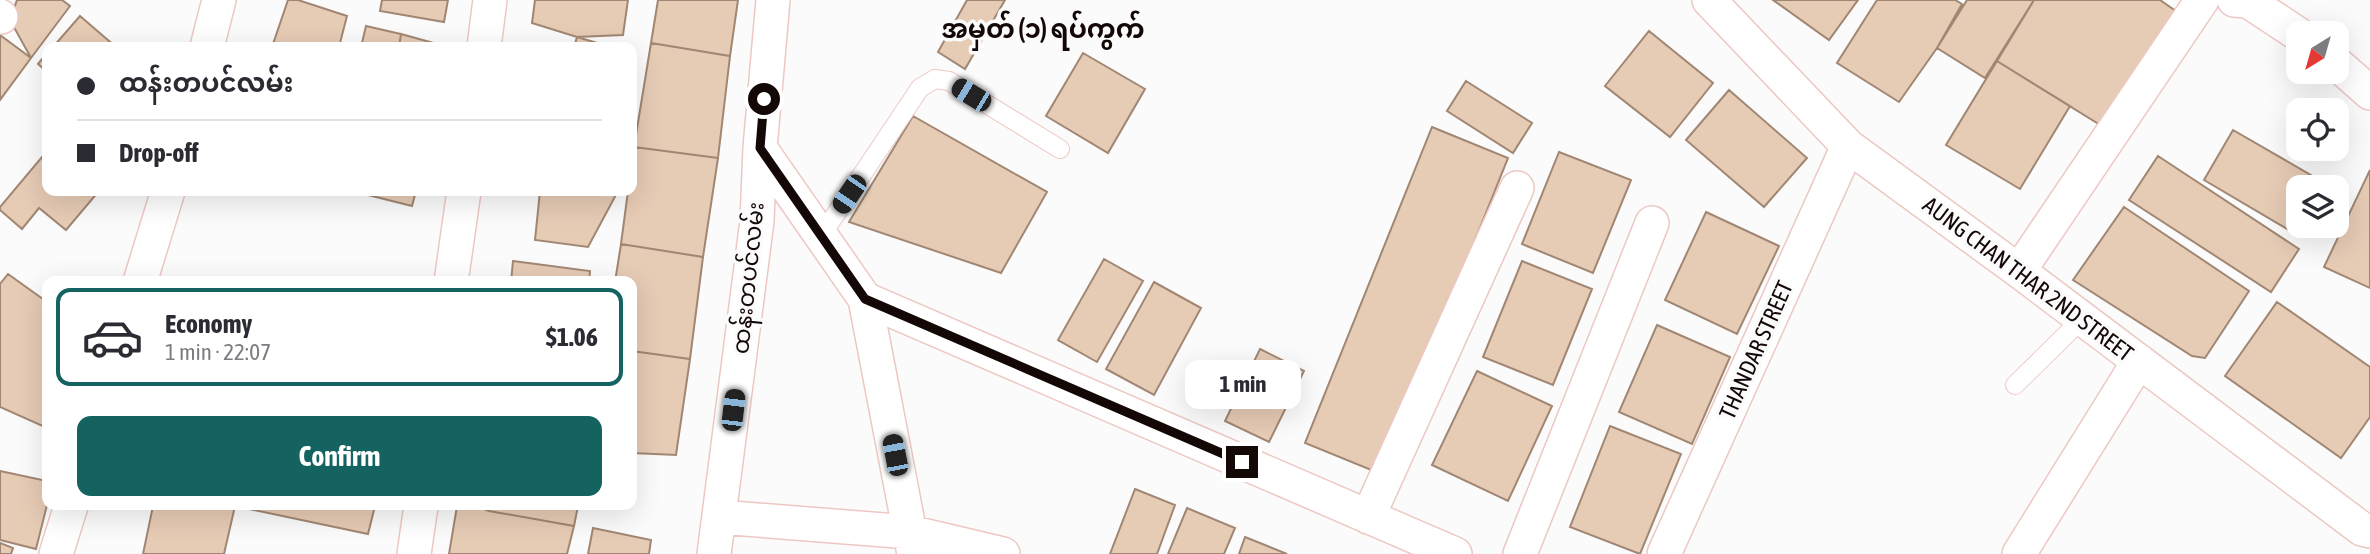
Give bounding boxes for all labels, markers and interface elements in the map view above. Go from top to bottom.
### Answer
district label: အမှတ် (၁) ရပ်ကွက် [941,10,1145,51]
north arrow [2286,21,2348,84]
map controls [2286,21,2349,238]
text: ထန်းတပင်လမ်း [119,68,294,98]
car [948,75,995,115]
route start [748,83,780,115]
button: locate [2286,98,2349,161]
text: Drop-off [119,138,199,168]
car [829,171,870,217]
button: layers [2286,175,2349,238]
street label: AUNG CHAN THAR 2ND STREET [1918,192,2138,366]
street label: ထန်းတပင်လမ်း [724,200,775,356]
street label: THANDAR STREET [1714,277,1798,423]
icon: car [81,306,144,369]
text: Economy [165,309,252,339]
text: $1.06 [546,322,598,352]
text: 1 min · 22:07 [165,339,271,365]
callout: 1 min [1184,360,1300,410]
text: 1 min [1220,371,1266,397]
car [721,388,746,432]
button: Confirm [77,416,602,496]
car [881,432,910,478]
route end [1226,446,1258,478]

